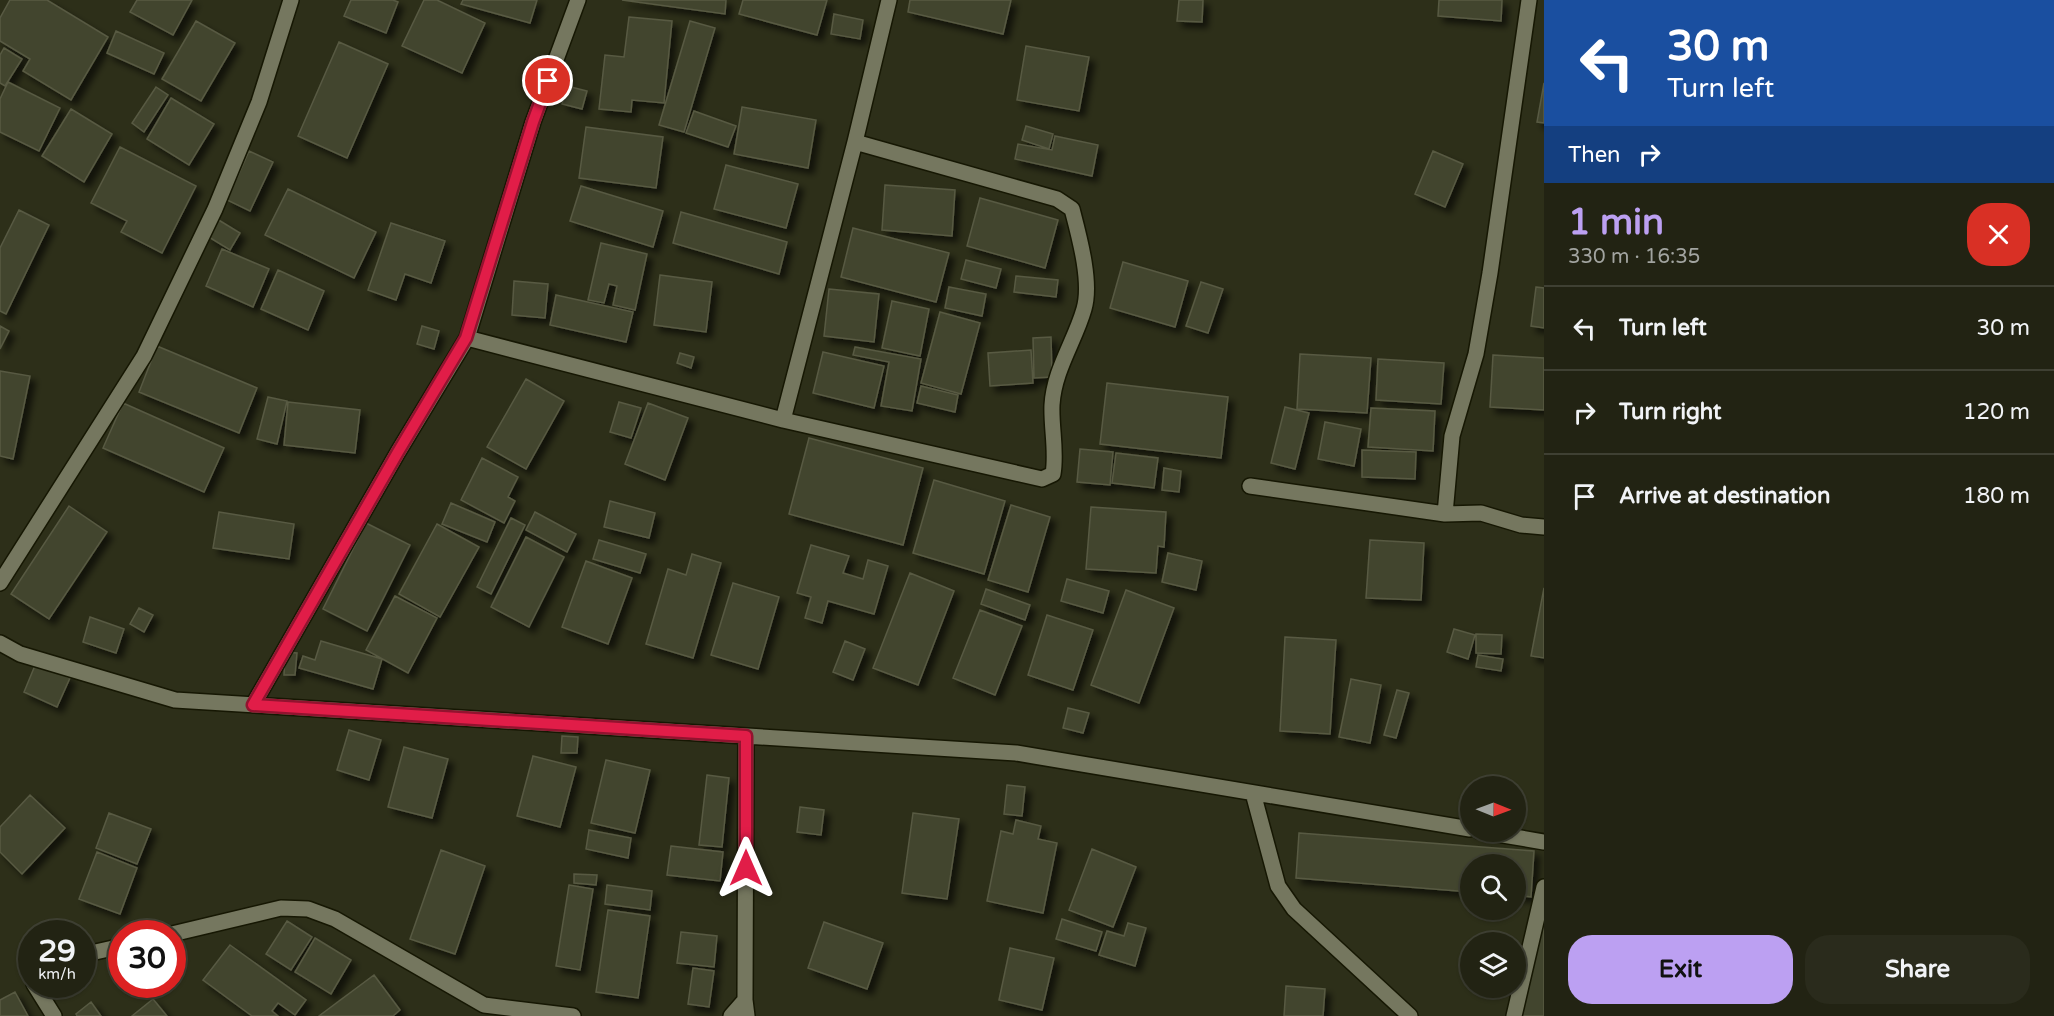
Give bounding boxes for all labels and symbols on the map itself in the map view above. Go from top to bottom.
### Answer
pin [522,55,573,106]
north arrow [1460,776,1526,842]
position arrow [714,836,778,900]
speed limit sign: 30 [108,920,186,998]

